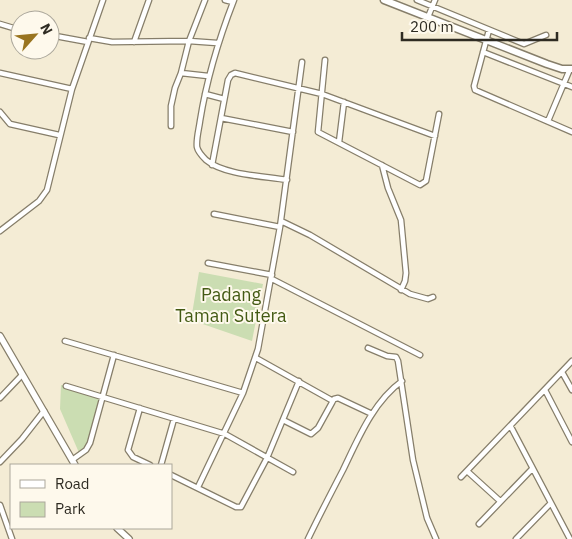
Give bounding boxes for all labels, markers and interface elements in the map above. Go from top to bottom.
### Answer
north arrow [10,10,60,60]
scale bar [402,10,557,42]
text: 200 m [410,17,454,36]
text: N [36,20,57,38]
park label: Padang Taman Sutera [175,283,287,327]
legend [10,464,172,529]
text: Road [55,474,90,493]
text: Park [55,499,85,518]

